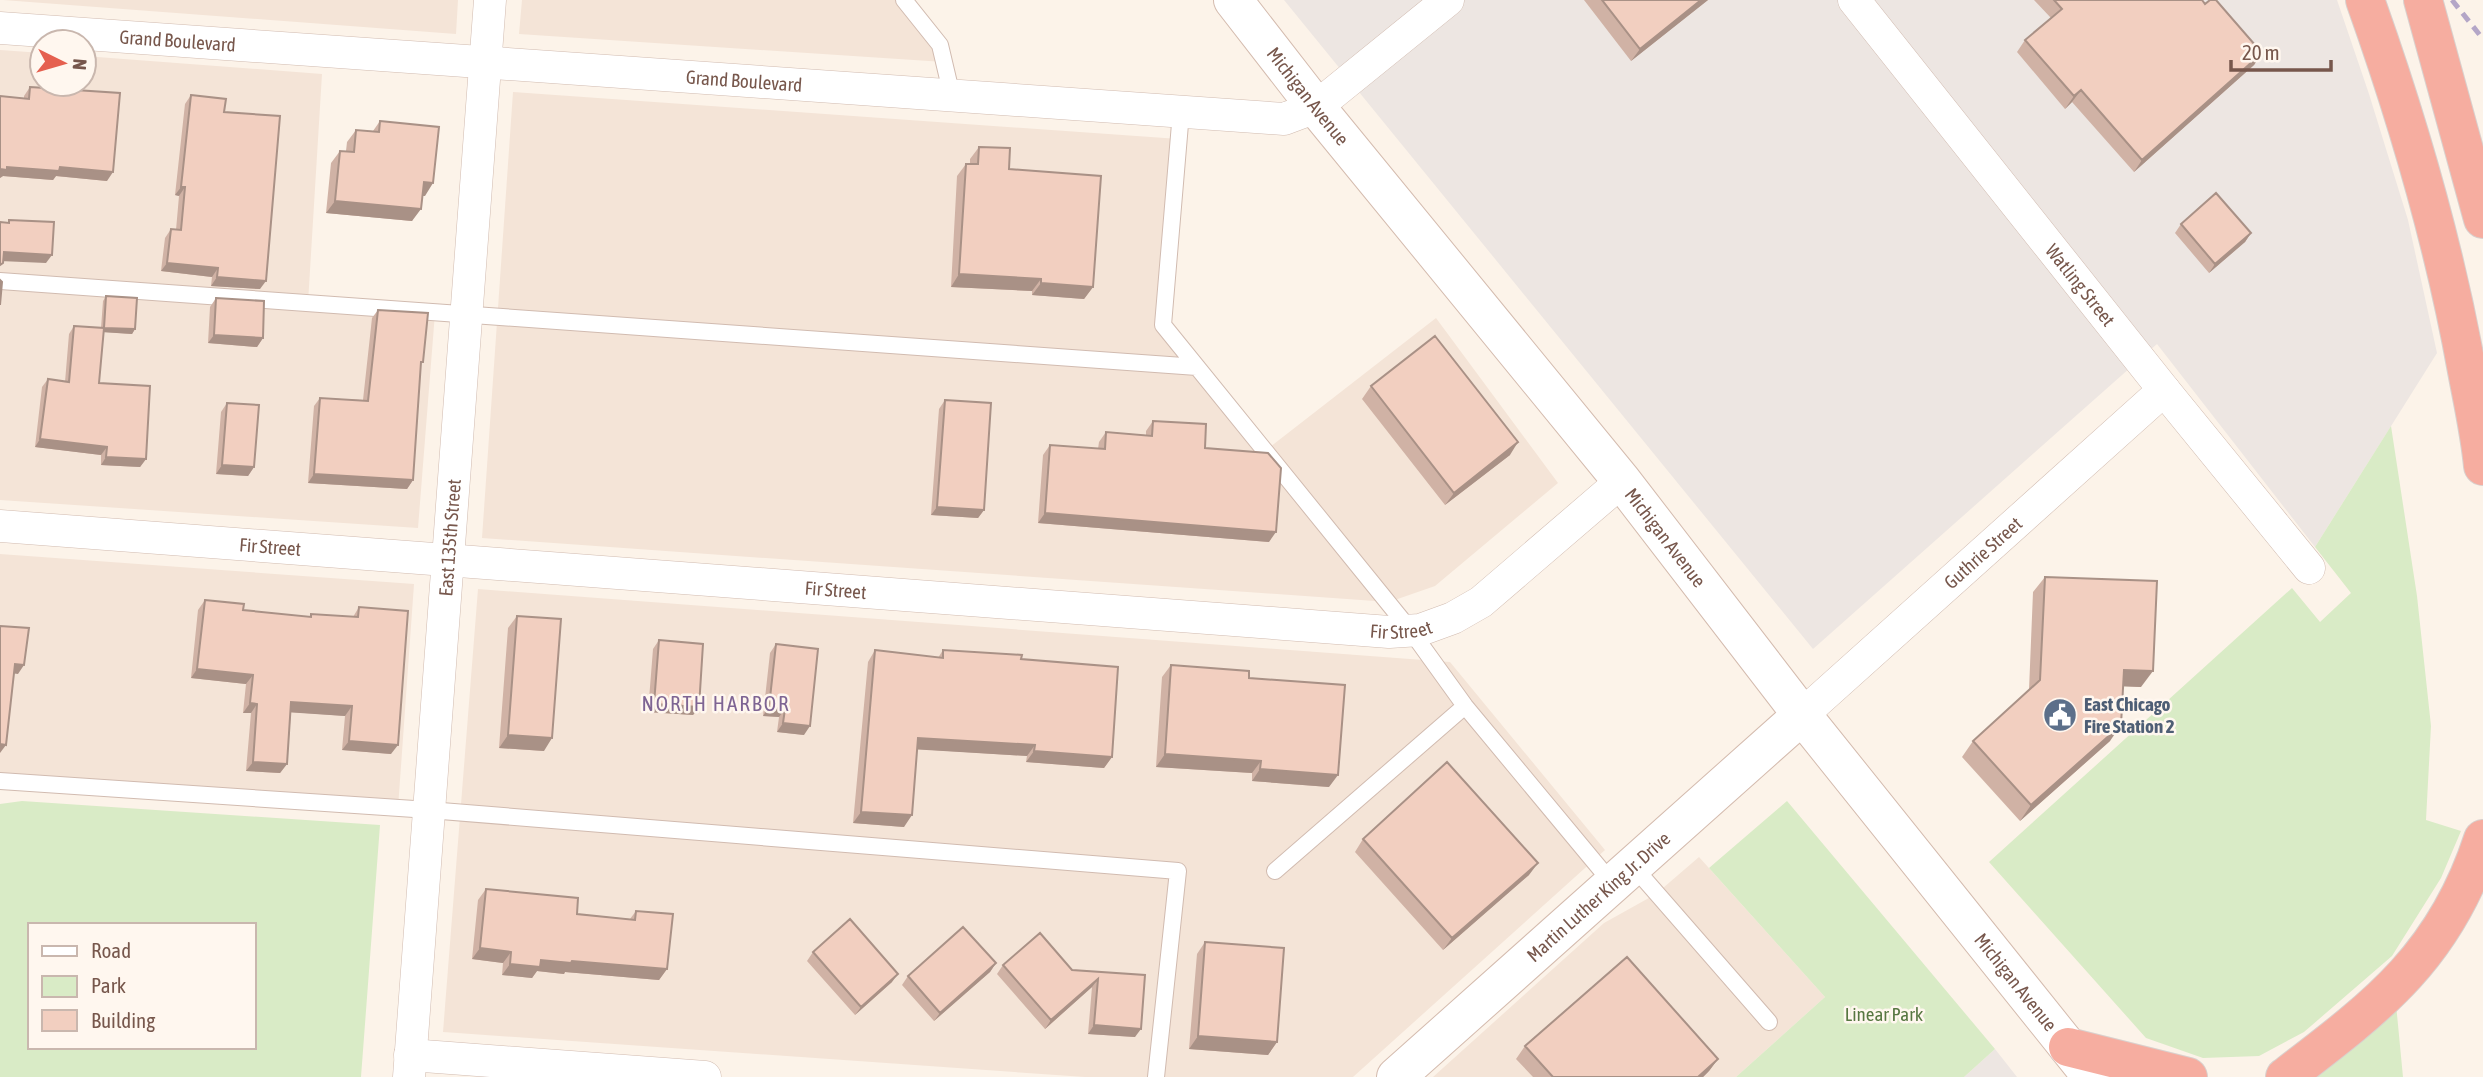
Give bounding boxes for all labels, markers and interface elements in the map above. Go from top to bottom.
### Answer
street label: Grand Boulevard [119,25,236,56]
north arrow [28,28,98,98]
scale bar [2231,28,2331,72]
text: 20 m [2242,40,2280,64]
street label: Michigan Avenue [1263,43,1354,150]
text: N [68,58,91,71]
street label: Grand Boulevard [685,66,803,96]
street label: Watling Street [2041,239,2120,330]
street label: East 135th Street [434,478,465,597]
street label: Michigan Avenue [1621,484,1710,591]
street label: Guthrie Street [1939,512,2026,593]
street label: Fir Street [238,533,302,560]
street label: Fir Street [804,576,867,603]
street label: Fir Street [1369,616,1435,643]
district label: NORTH HARBOR [641,691,791,715]
place label: East Chicago Fire Station 2 [2084,693,2175,737]
public building icon: East Chicago Fire Station 2 [2041,696,2079,734]
street label: Martin Luther King Jr. Drive [1522,827,1674,966]
legend [28,923,256,1049]
street label: Michigan Avenue [1970,929,2062,1035]
text: Road [91,938,131,962]
text: Park [91,973,126,997]
park label: Linear Park [1845,1003,1924,1025]
text: Building [91,1008,155,1032]

